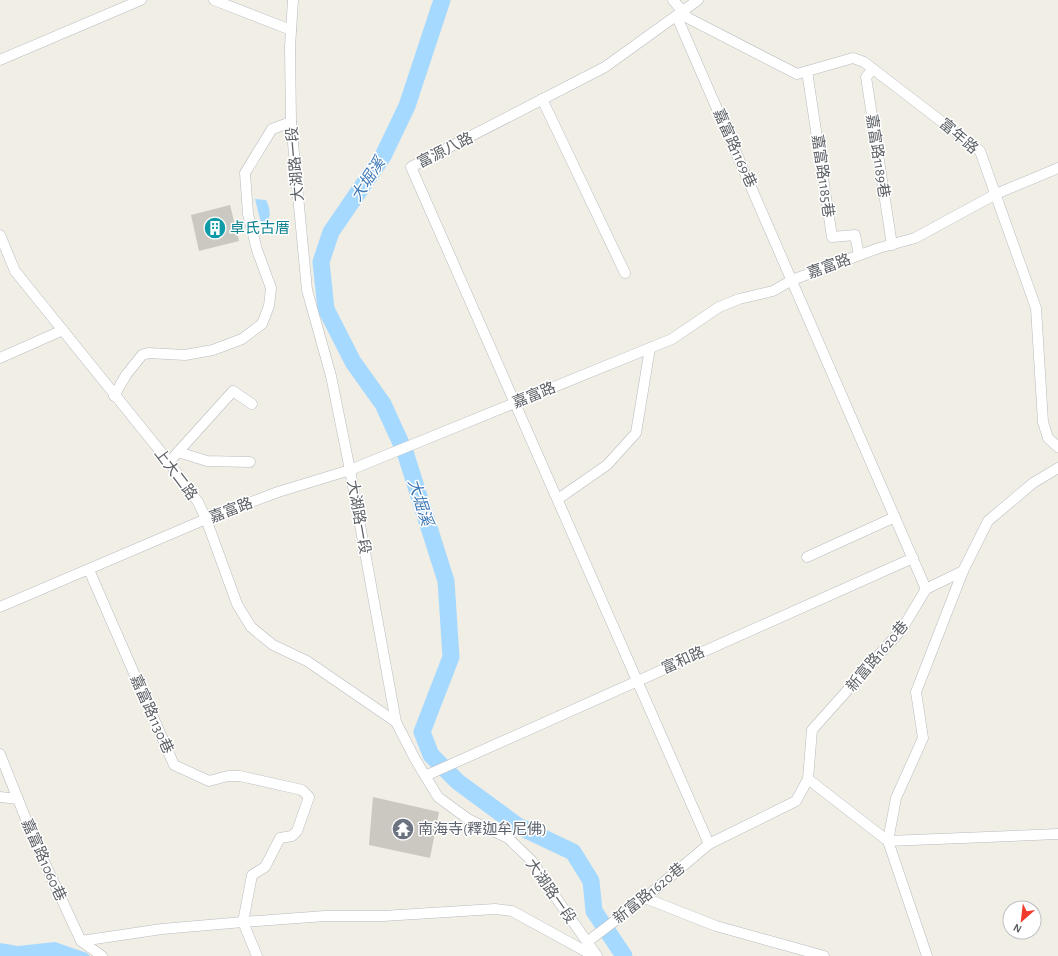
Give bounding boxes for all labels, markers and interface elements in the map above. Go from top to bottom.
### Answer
street label: 嘉富路1169巷 [711,106,759,190]
street label: 嘉富路1189巷 [863,113,893,199]
street label: 富年路 [937,115,981,157]
street label: 大湖路一段 [284,126,306,202]
street label: 富源八路 [415,129,475,171]
street label: 嘉富路1185巷 [809,133,837,219]
water label: 大堀溪 [347,153,389,204]
building icon: 卓氏古厝 [202,215,228,241]
place label: 卓氏古厝 [230,220,290,236]
street label: 嘉富路 [805,251,853,281]
street label: 嘉富路 [510,379,558,411]
street label: 上大二路 [152,445,200,503]
water label: 大堀溪 [405,477,437,530]
street label: 大湖路一段 [345,479,373,555]
street label: 嘉富路 [207,494,255,526]
street label: 新富路1620巷 [843,618,911,694]
street label: 富和路 [659,644,707,676]
street label: 嘉富路1130巷 [128,672,176,756]
temple icon: 南海寺(釋迦牟尼佛) [390,816,416,842]
street label: 嘉富路1060巷 [19,817,69,903]
place label: 南海寺(釋迦牟尼佛) [418,820,547,837]
street label: 大湖路一段 [523,856,579,926]
street label: 新富路1620巷 [610,859,688,927]
north arrow [1002,900,1042,940]
text: N [1012,922,1024,935]

